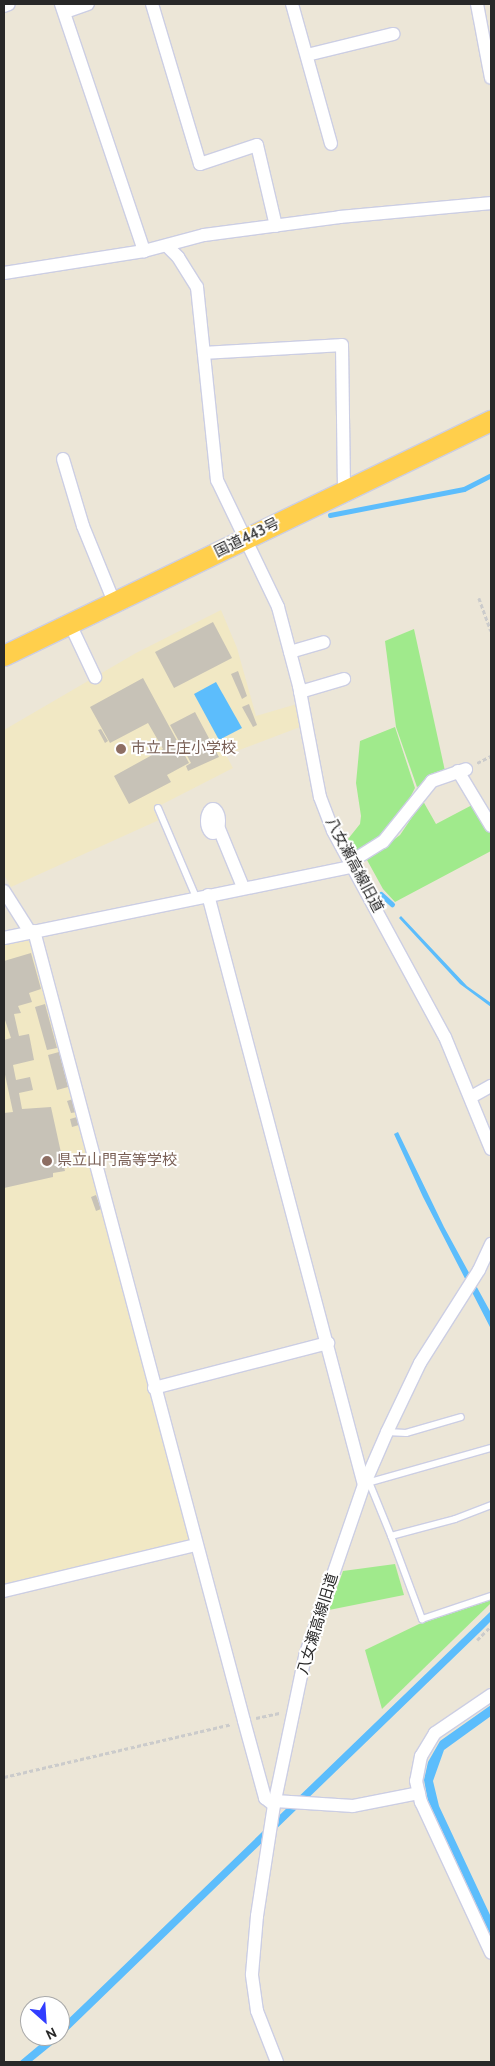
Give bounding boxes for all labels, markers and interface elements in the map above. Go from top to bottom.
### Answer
street label: 国道443号 [211,514,283,562]
place label: 市立上庄小学校 [131,740,236,758]
marker: 市立上庄小学校 [115,743,127,755]
street label: 八女瀬高線旧道 [321,814,387,916]
place label: 県立山門高等学校 [57,1152,177,1170]
marker: 県立山門高等学校 [41,1155,53,1167]
street label: 八女瀬高線旧道 [294,1571,342,1677]
north arrow [20,1996,70,2046]
text: N [43,2023,60,2044]

